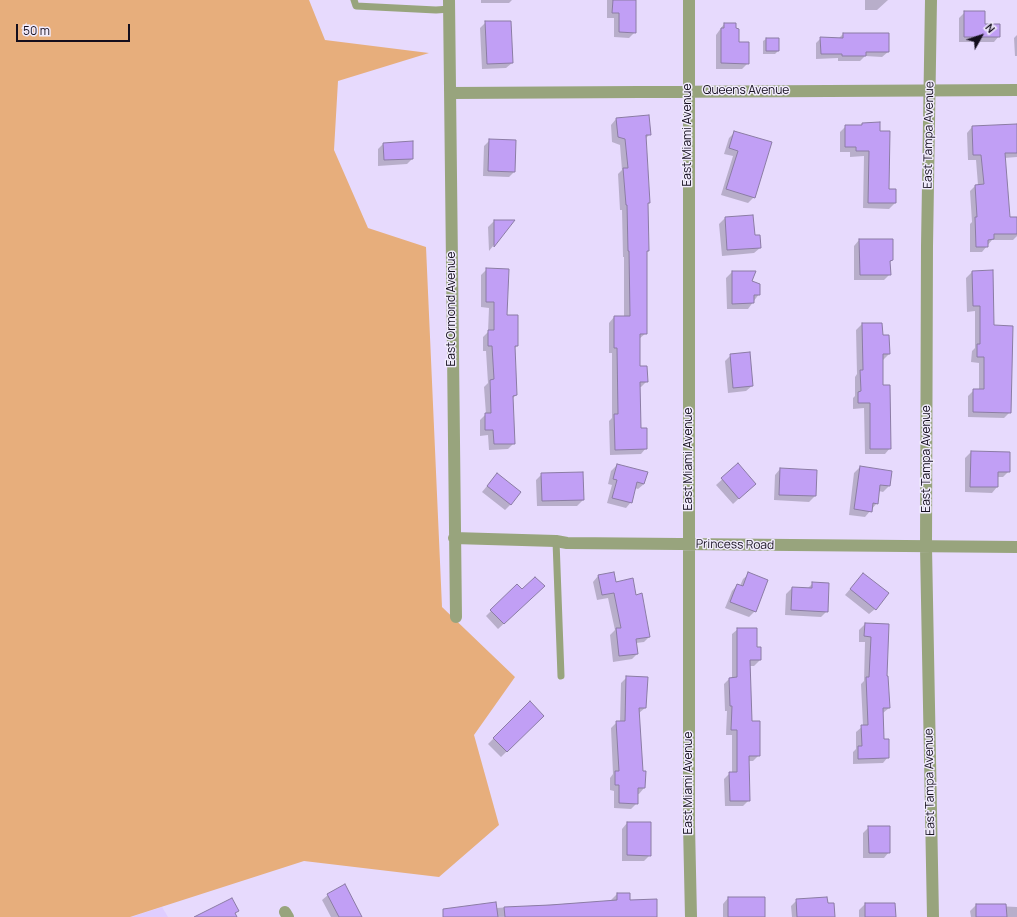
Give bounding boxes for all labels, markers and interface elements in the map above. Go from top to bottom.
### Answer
scale bar [18,16,132,42]
north arrow [961,16,1001,56]
text: N [982,20,999,36]
text: 50 m [23,22,50,39]
street label: East Tampa Avenue [921,81,937,189]
street label: East Miami Avenue [681,83,695,187]
street label: Queens Avenue [703,84,789,98]
street label: East Ormond Avenue [445,252,459,366]
street label: East Tampa Avenue [920,405,934,513]
street label: East Miami Avenue [682,407,696,511]
street label: Princess Road [696,537,774,553]
street label: East Tampa Avenue [922,728,938,836]
street label: East Miami Avenue [682,731,696,835]

